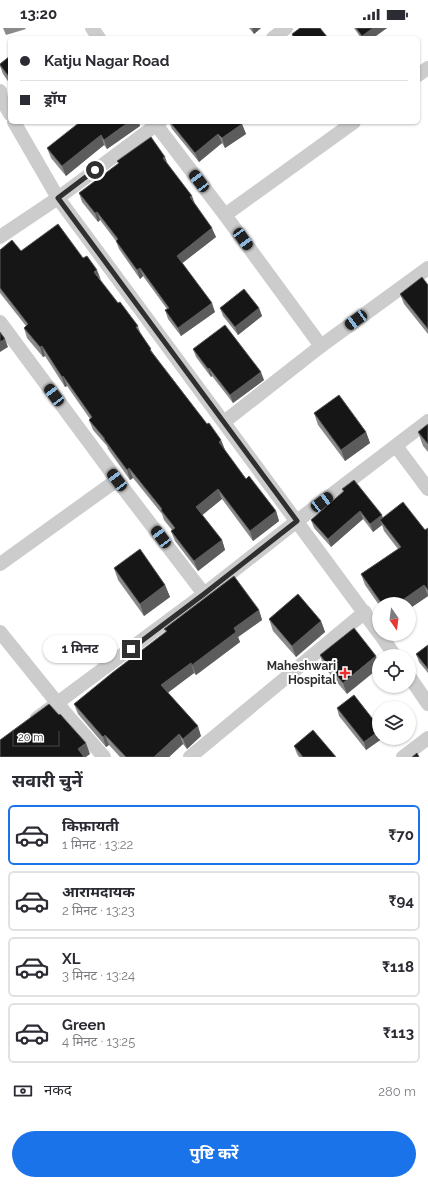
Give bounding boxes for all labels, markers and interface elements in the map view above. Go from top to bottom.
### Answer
text: 13:20 [20,5,57,23]
text: Katju Nagar Road [44,52,169,70]
text: ड्रॉप [44,90,66,108]
route start [86,161,104,179]
car [187,168,211,194]
car [231,226,255,252]
car [343,308,369,332]
car [42,382,66,408]
car [105,467,129,493]
car [309,490,335,514]
car [149,524,173,550]
north arrow [372,597,416,641]
map controls [372,597,416,745]
callout: 1 मिनट [43,635,117,663]
route end [122,640,140,658]
text: 1 मिनट [62,641,98,656]
button: locate [372,649,416,693]
place label: Maheshwari Hospital [267,659,336,687]
marker: Maheshwari Hospital [339,667,351,679]
button: layers [372,701,416,745]
scale bar [12,729,60,748]
text: 20 m [18,731,43,744]
text: सवारी चुनें [12,770,83,791]
icon: car [14,817,50,853]
text: किफ़ायती [62,817,119,835]
text: ₹70 [388,826,414,844]
text: 1 मिनट · 13:22 [62,837,133,852]
icon: car [14,883,50,919]
text: आरामदायक [62,883,135,901]
text: ₹94 [389,892,414,910]
text: 2 मिनट · 13:23 [62,903,135,918]
icon: car [14,949,50,985]
text: XL [62,950,80,968]
text: ₹118 [382,958,414,976]
text: 3 मिनट · 13:24 [62,968,135,983]
icon: car [14,1015,50,1051]
text: Green [62,1016,106,1034]
text: ₹113 [383,1024,414,1042]
text: 4 मिनट · 13:25 [62,1034,135,1049]
icon: cash [12,1080,34,1102]
text: नकद [44,1081,72,1099]
text: 280 m [378,1084,416,1099]
button: पुष्टि करें [12,1131,416,1177]

